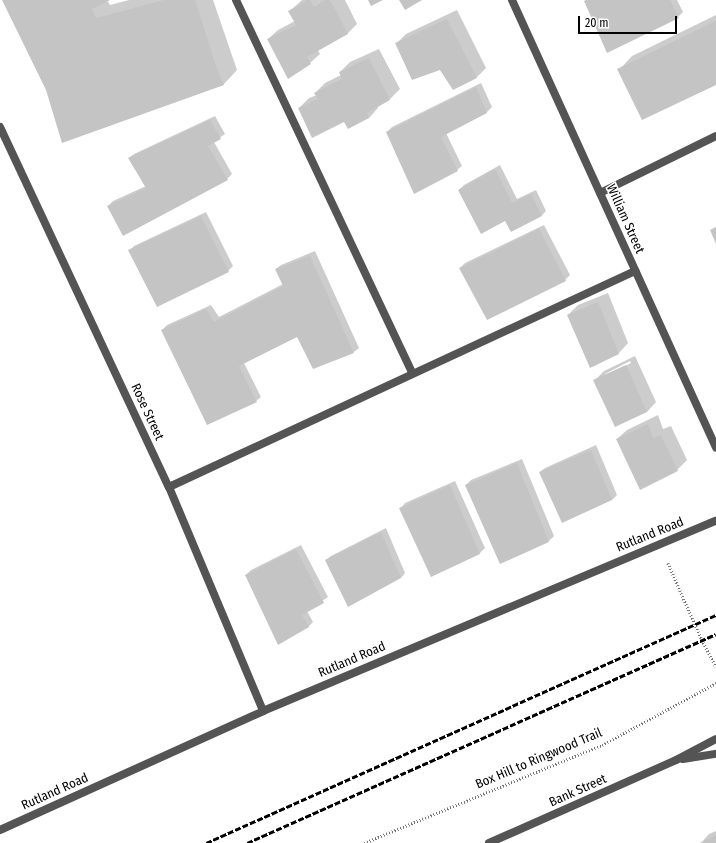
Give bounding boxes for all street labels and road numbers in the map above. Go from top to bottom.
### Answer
street label: William Street [603,182,647,256]
street label: Rose Street [127,381,167,443]
street label: Rutland Road [614,514,686,556]
street label: Rutland Road [316,639,388,681]
street label: Box Hill to Ringwood Trail [473,725,605,793]
street label: Rutland Road [19,770,91,814]
street label: Bank Street [547,771,609,811]

